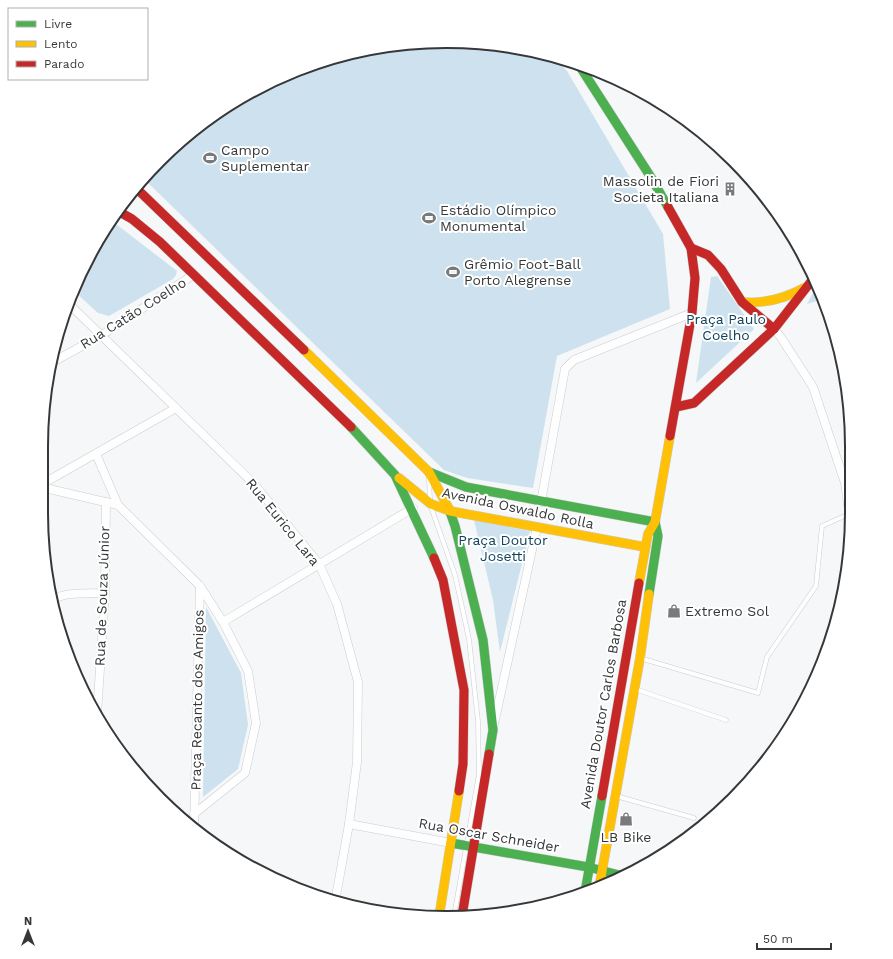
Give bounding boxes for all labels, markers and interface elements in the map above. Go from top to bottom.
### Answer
legend [8,8,148,80]
text: Livre [44,17,72,31]
text: Lento [44,37,78,51]
text: Parado [44,57,84,71]
place label: Campo Suplementar [221,142,309,174]
sports icon: Campo Suplementar [202,150,218,166]
place label: Massolin de Fiori Societa Italiana [603,173,719,205]
building icon: Massolin de Fiori Societa Italiana [722,181,738,197]
place label: Estádio Olímpico Monumental [440,202,556,234]
sports icon: Estádio Olímpico Monumental [421,210,437,226]
place label: Grêmio Foot-Ball Porto Alegrense [464,256,582,288]
sports icon: Grêmio Foot-Ball Porto Alegrense [445,264,461,280]
street label: Rua Catão Coelho [77,274,189,352]
park label: Praça Paulo Coelho [686,311,766,343]
street label: Rua Eurico Lara [243,475,323,569]
street label: Avenida Oswaldo Rolla [441,484,595,532]
street label: Rua de Souza Júnior [92,525,112,666]
park label: Praça Doutor Josetti [458,532,548,564]
street label: Avenida Doutor Carlos Barbosa [577,598,629,810]
shop icon: Extremo Sol [666,603,682,619]
place label: Extremo Sol [685,603,770,619]
street label: Praça Recanto dos Amigos [187,609,207,791]
shop icon: LB Bike [618,811,634,827]
street label: Rua Oscar Schneider [417,815,561,855]
place label: LB Bike [601,829,651,845]
north arrow [8,911,48,951]
text: N [24,915,32,928]
scale bar [757,925,831,951]
text: 50 m [763,932,793,946]

